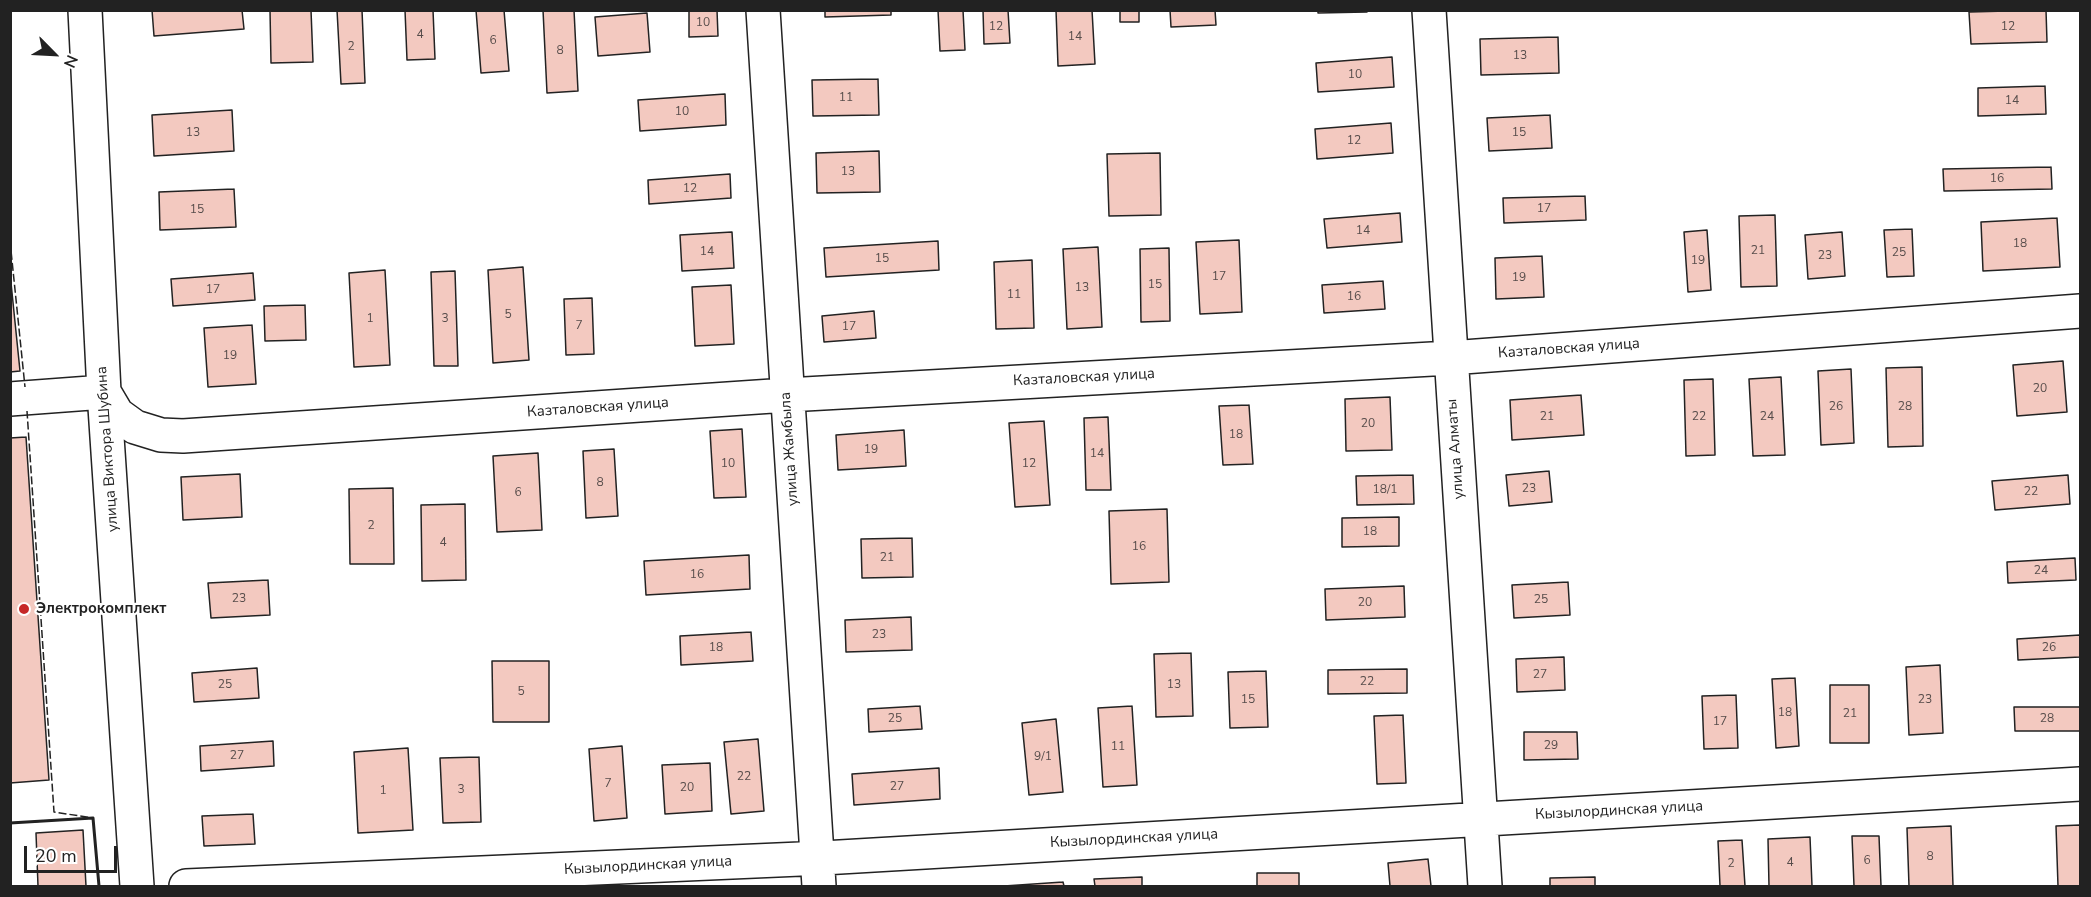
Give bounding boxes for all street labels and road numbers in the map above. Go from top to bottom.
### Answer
street label: Казталовская улица [1497,335,1641,363]
street label: улица Виктора Шубина [93,365,123,533]
street label: Казталовская улица [1013,365,1155,391]
street label: улица Жамбыла [777,391,803,507]
street label: Казталовская улица [526,394,670,422]
street label: улица Алматы [1444,398,1468,500]
street label: Кызылординская улица [1535,798,1703,824]
street label: Кызылординская улица [1050,826,1218,852]
street label: Кызылординская улица [564,853,732,879]

